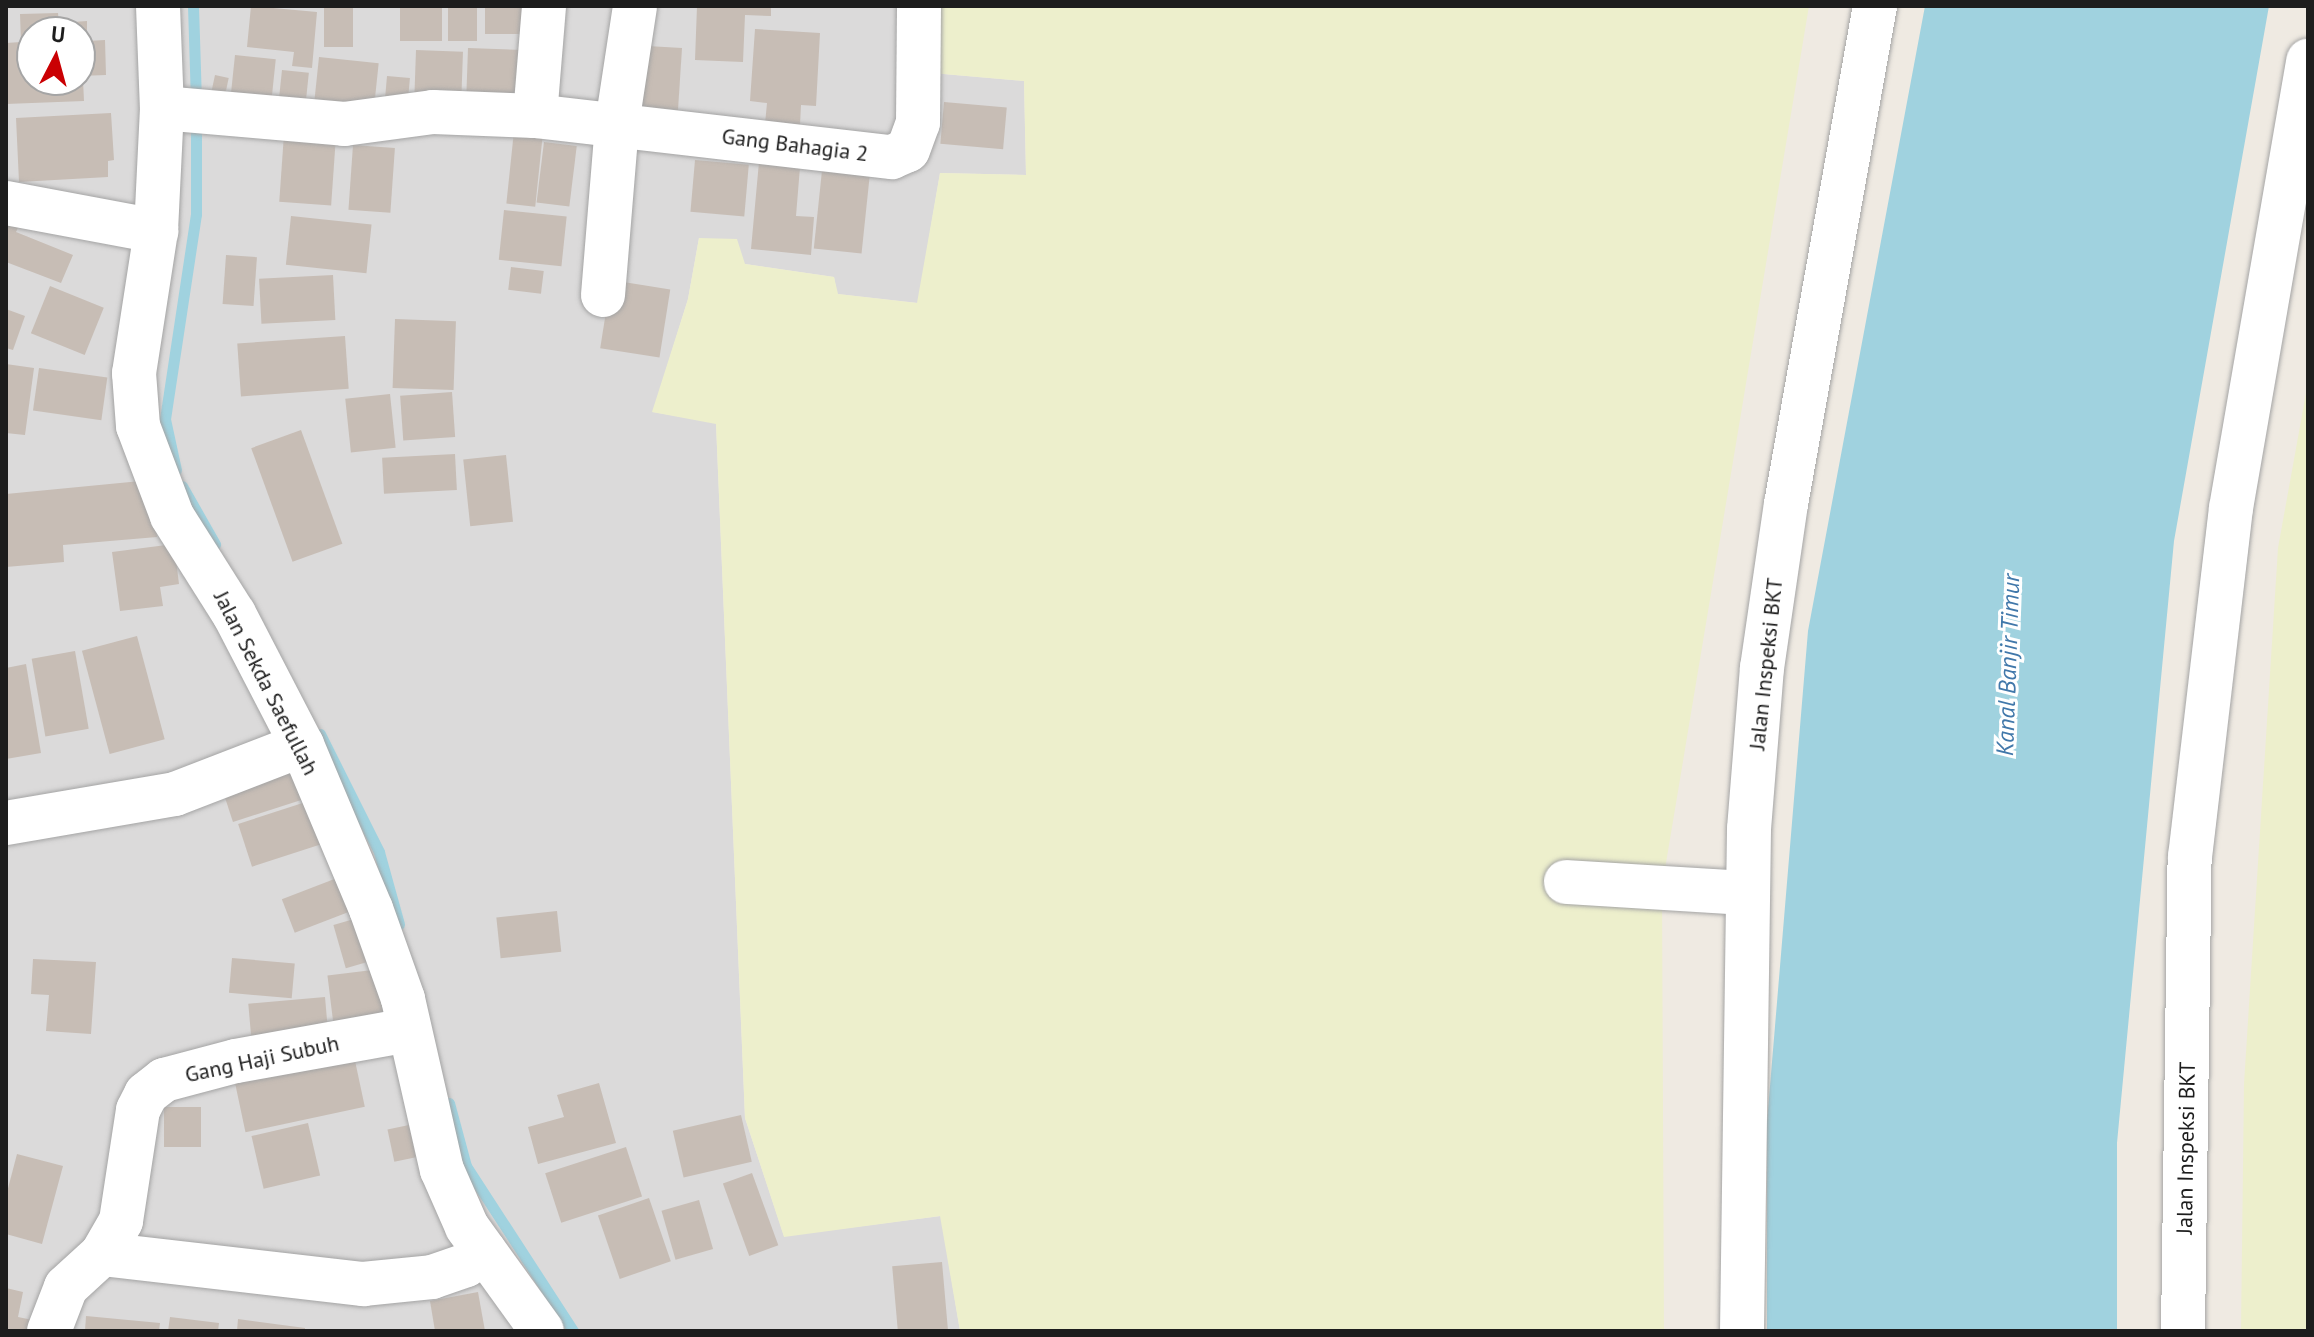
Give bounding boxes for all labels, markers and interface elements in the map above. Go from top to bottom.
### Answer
north arrow [16,16,96,96]
text: U [50,19,67,49]
street label: Gang Bahagia 2 [720,123,870,167]
water label: Kanal Banjir Timur [1990,573,2026,757]
street label: Jalan Inspeksi BKT [1744,577,1788,751]
street label: Jalan Sekda Saefullah [208,587,324,779]
street label: Gang Haji Subuh [183,1030,341,1088]
street label: Jalan Inspeksi BKT [2171,1061,2201,1235]

